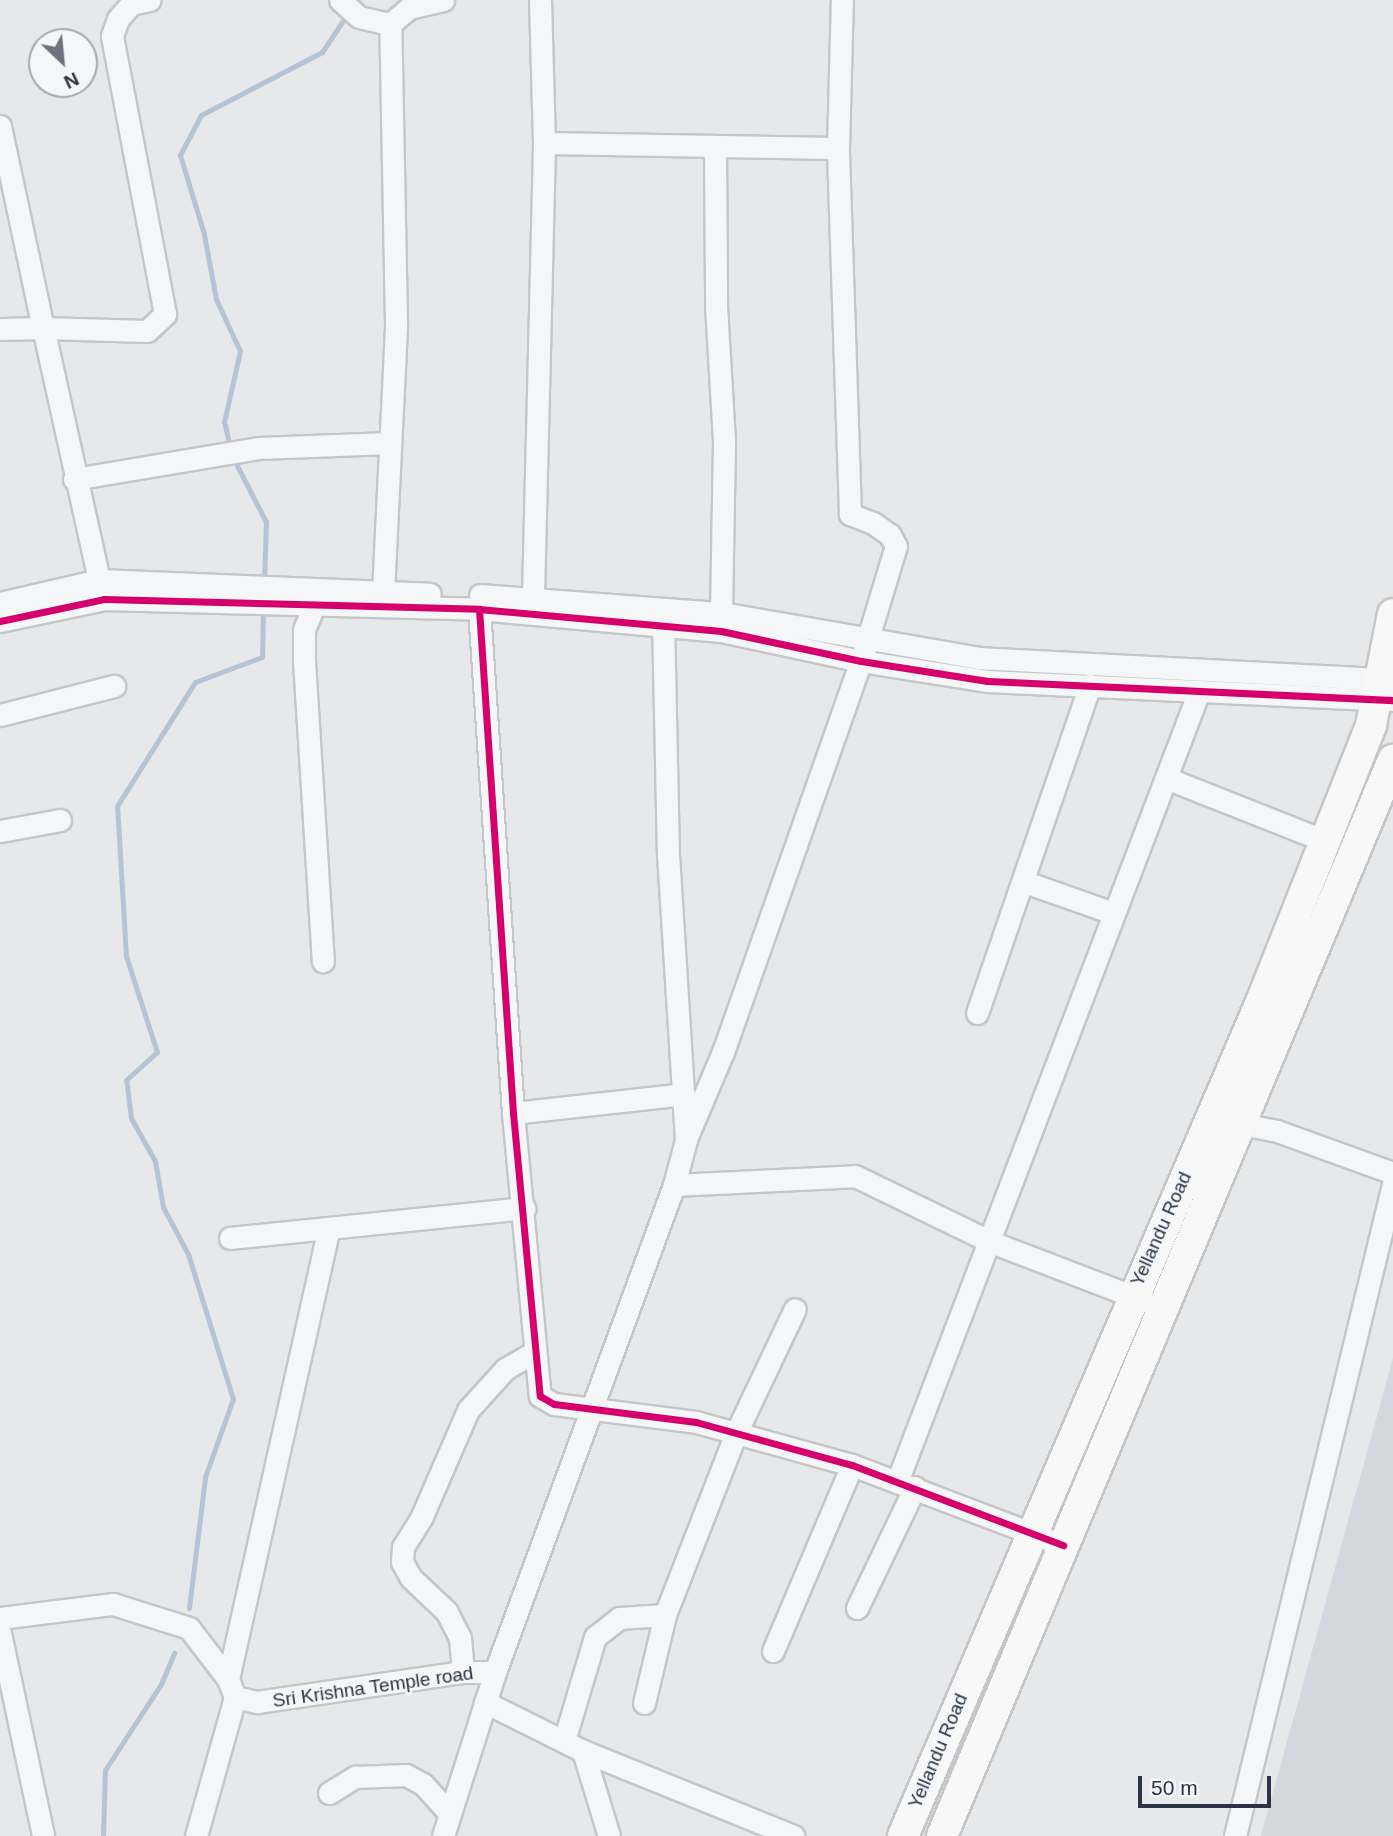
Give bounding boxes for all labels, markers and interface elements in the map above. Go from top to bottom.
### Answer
north arrow [28,28,98,98]
text: N [61,68,82,93]
street label: Yellandu Road [1126,1168,1196,1290]
street label: Sri Krishna Temple road [271,1662,475,1712]
street label: Yellandu Road [903,1690,973,1812]
scale bar [1141,1762,1274,1806]
text: 50 m [1151,1776,1198,1799]

